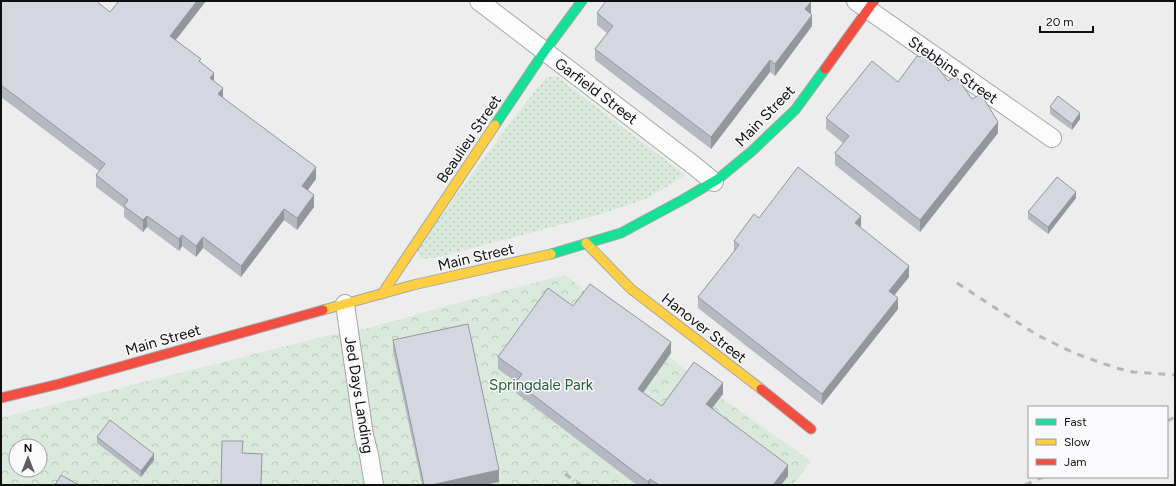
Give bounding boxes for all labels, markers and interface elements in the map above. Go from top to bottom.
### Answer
scale bar [1040,8,1093,34]
text: 20 m [1046,15,1074,29]
street label: Stebbins Street [905,32,1001,108]
street label: Garfield Street [551,54,641,128]
street label: Main Street [731,81,799,150]
street label: Beaulieu Street [433,91,505,186]
street label: Main Street [436,239,516,275]
street label: Hanover Street [658,289,750,367]
street label: Main Street [123,321,203,359]
street label: Jed Days Landing [341,335,377,455]
park label: Springdale Park [489,376,594,394]
legend [1028,406,1168,478]
text: Fast [1064,415,1087,429]
text: Slow [1064,435,1091,449]
north arrow [8,438,48,478]
text: N [24,442,32,455]
text: Jam [1064,455,1087,469]

